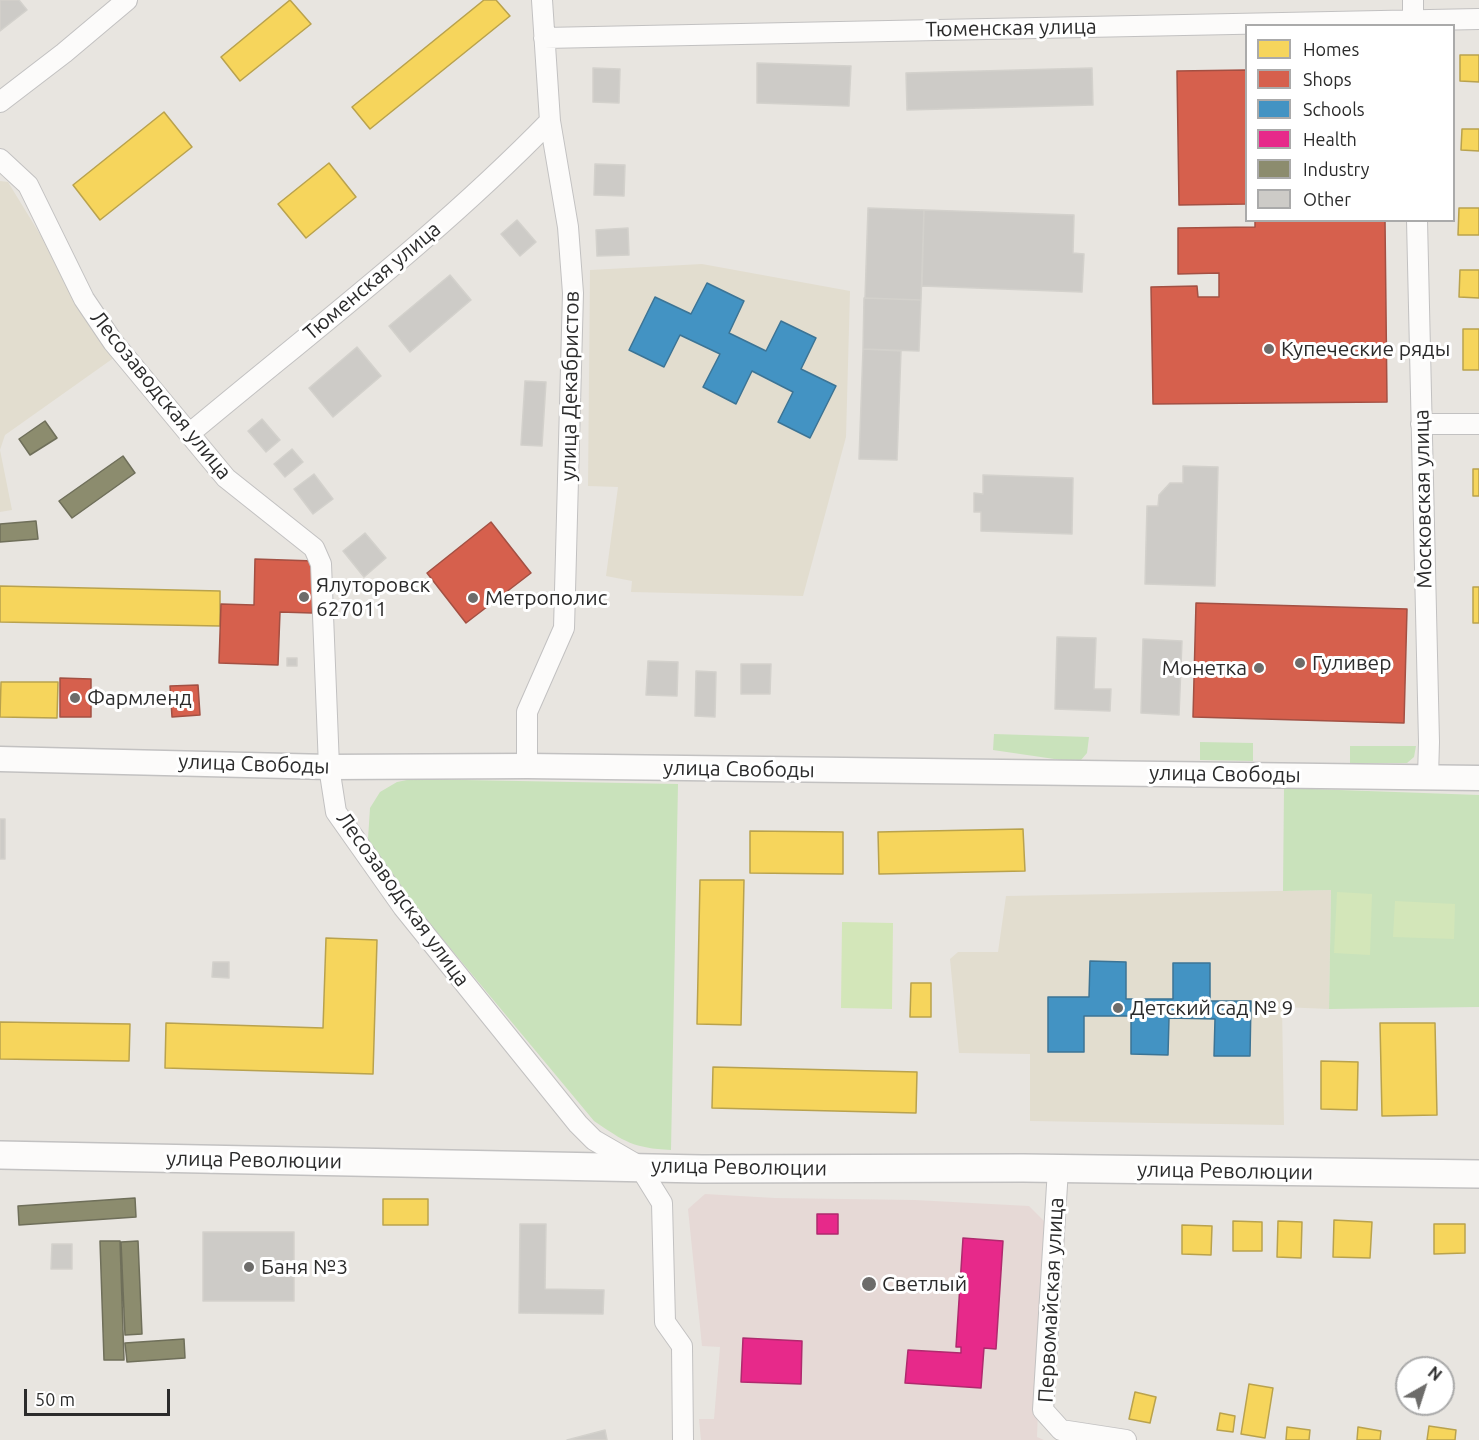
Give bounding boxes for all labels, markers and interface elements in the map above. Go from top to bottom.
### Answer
street label: Тюменская улица [925,14,1097,42]
legend [1245,24,1455,222]
text: Homes [1303,39,1359,59]
text: Shops [1303,69,1352,89]
text: Schools [1303,99,1365,119]
text: Health [1303,129,1357,149]
text: Industry [1303,159,1369,179]
text: Other [1303,189,1351,209]
street label: Тюменская улица [298,216,446,346]
street label: улица Декабристов [556,291,584,481]
street label: Лесозаводская улица [85,306,237,484]
place label: Купеческие ряды [1281,336,1450,362]
marker: Купеческие ряды [1262,342,1276,356]
street label: Московская улица [1409,409,1437,589]
place label: Ялуторовск 627011 [316,572,430,622]
place label: Метрополис [485,585,608,611]
marker: Ялуторовск 627011 [297,590,311,604]
marker: Метрополис [466,591,480,605]
place label: Гуливер [1312,650,1391,676]
place label: Монетка [1162,655,1247,681]
marker: Гуливер [1293,656,1307,670]
marker: Монетка [1252,661,1266,675]
place label: Фармленд [87,685,192,711]
marker: Фармленд [68,691,82,705]
street label: улица Свободы [178,749,330,779]
street label: улица Свободы [663,755,815,783]
street label: улица Свободы [1149,760,1301,788]
street label: Лесозаводская улица [331,807,475,991]
place label: Детский сад № 9 [1130,995,1293,1021]
marker: Детский сад № 9 [1111,1001,1125,1015]
street label: улица Революции [166,1146,342,1174]
street label: улица Революции [651,1153,827,1181]
street label: улица Революции [1137,1157,1313,1185]
street label: Первомайская улица [1033,1197,1069,1403]
place label: Баня №3 [261,1254,348,1280]
marker: Баня №3 [242,1260,256,1274]
place label: Светлый [882,1271,967,1297]
marker: Светлый [860,1275,878,1293]
north arrow [1395,1356,1455,1416]
text: N [1425,1363,1445,1384]
scale bar [27,1377,172,1415]
text: 50 m [35,1389,75,1409]

